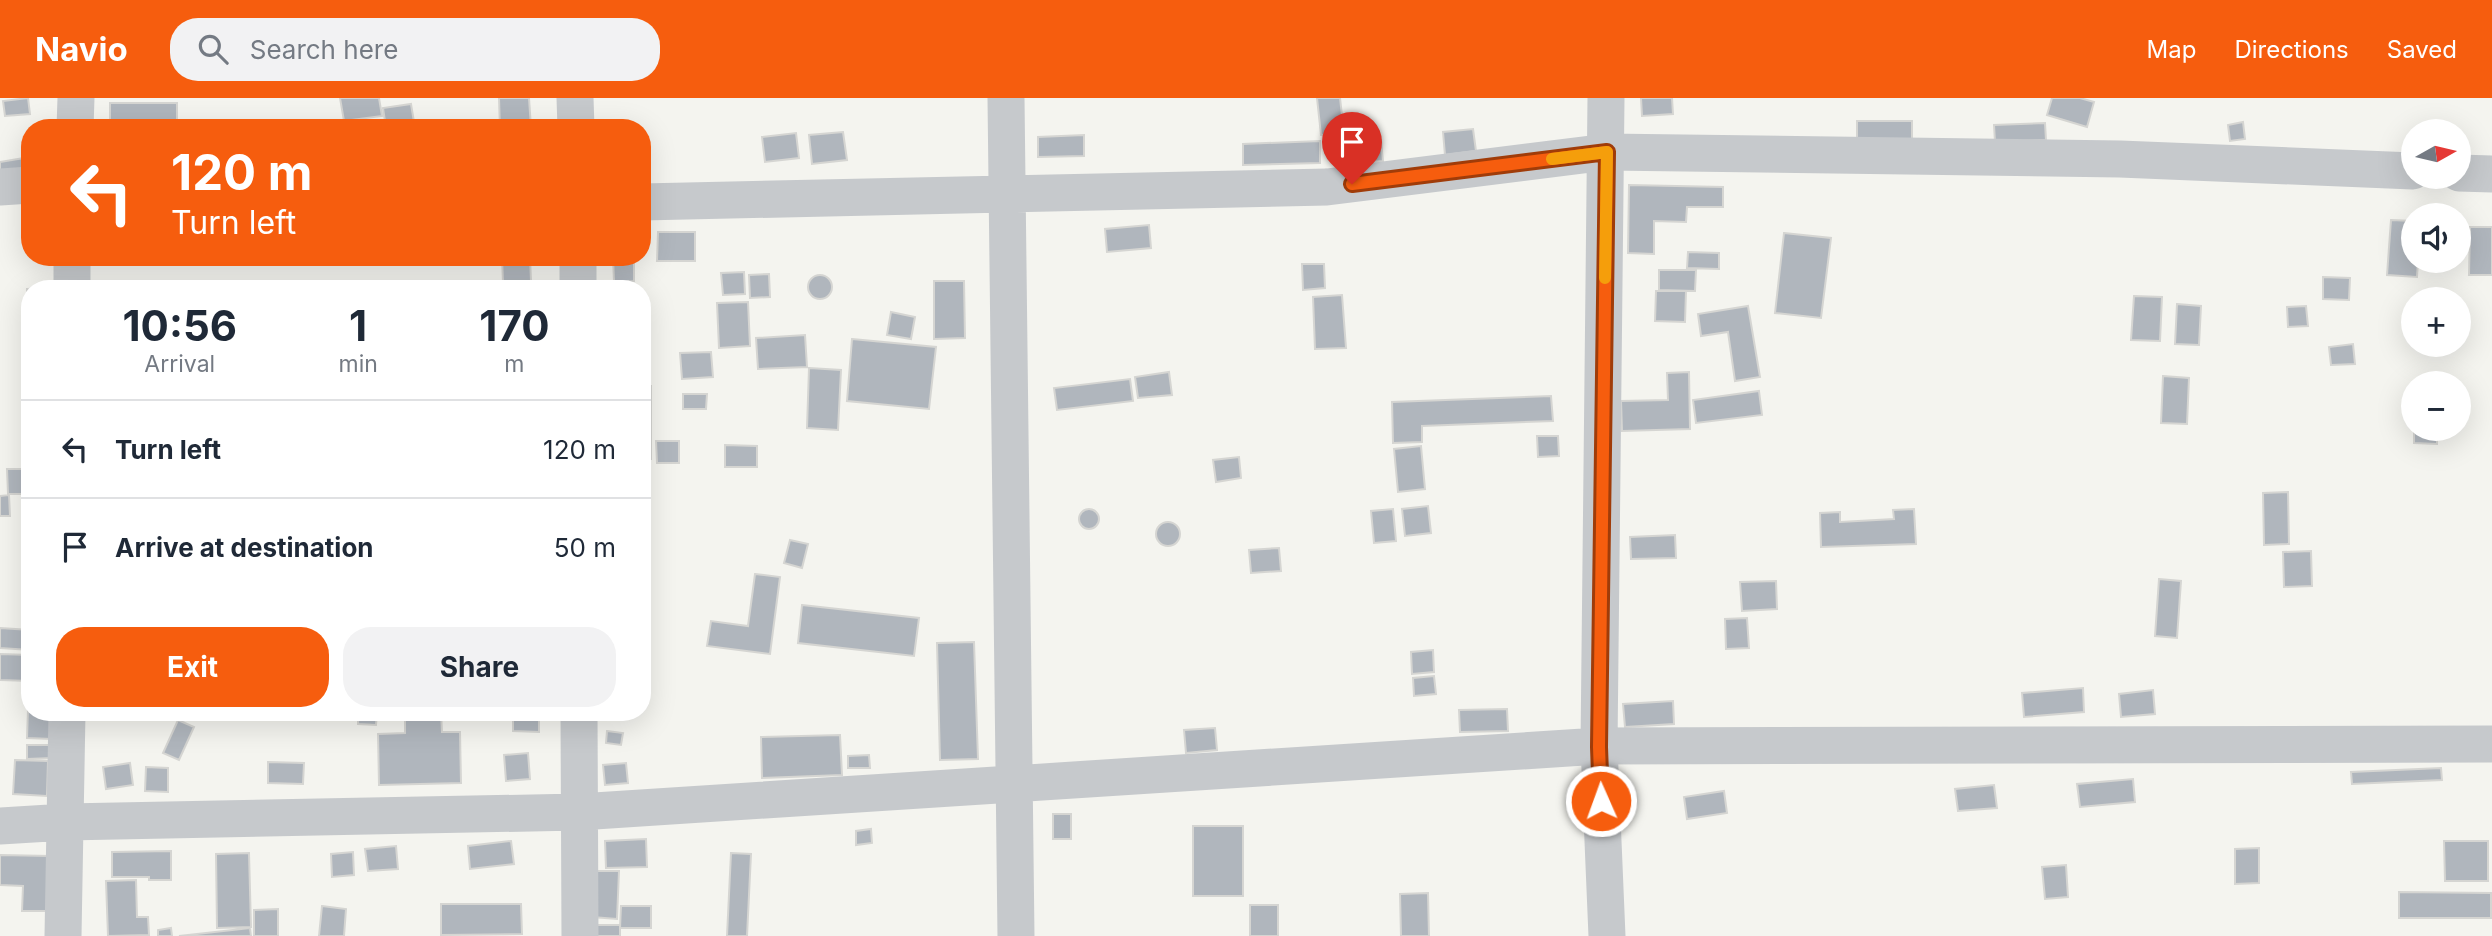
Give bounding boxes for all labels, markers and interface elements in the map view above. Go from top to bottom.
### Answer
search box [170,18,660,81]
text: Navio [35,29,128,69]
icon: search [194,30,232,68]
text: Search here [250,34,398,65]
text: Map [2147,35,2196,64]
text: Directions [2234,35,2349,64]
text: Saved [2387,35,2457,64]
pin [1322,112,1382,184]
north arrow [2401,119,2471,189]
map controls [2401,119,2471,441]
icon: arrive [1333,123,1371,161]
text: 120 m [171,143,312,202]
icon: left [56,147,147,238]
text: Turn left [171,203,296,242]
button: sound [2401,203,2471,273]
button: + [2401,287,2471,357]
text: 10:56 [122,300,237,351]
text: 1 [349,300,367,351]
text: 170 [479,300,550,351]
text: Arrival [144,350,215,378]
text: min [339,350,378,378]
text: m [504,350,524,378]
button: − [2401,371,2471,441]
icon: left [56,430,94,468]
text: Turn left [115,434,221,465]
text: 120 m [543,434,616,465]
icon: arrive [56,528,94,566]
text: Arrive at destination [115,532,374,563]
text: 50 m [554,532,616,563]
button: Exit [56,627,329,707]
button: Share [343,627,616,707]
position arrow [1564,764,1638,838]

